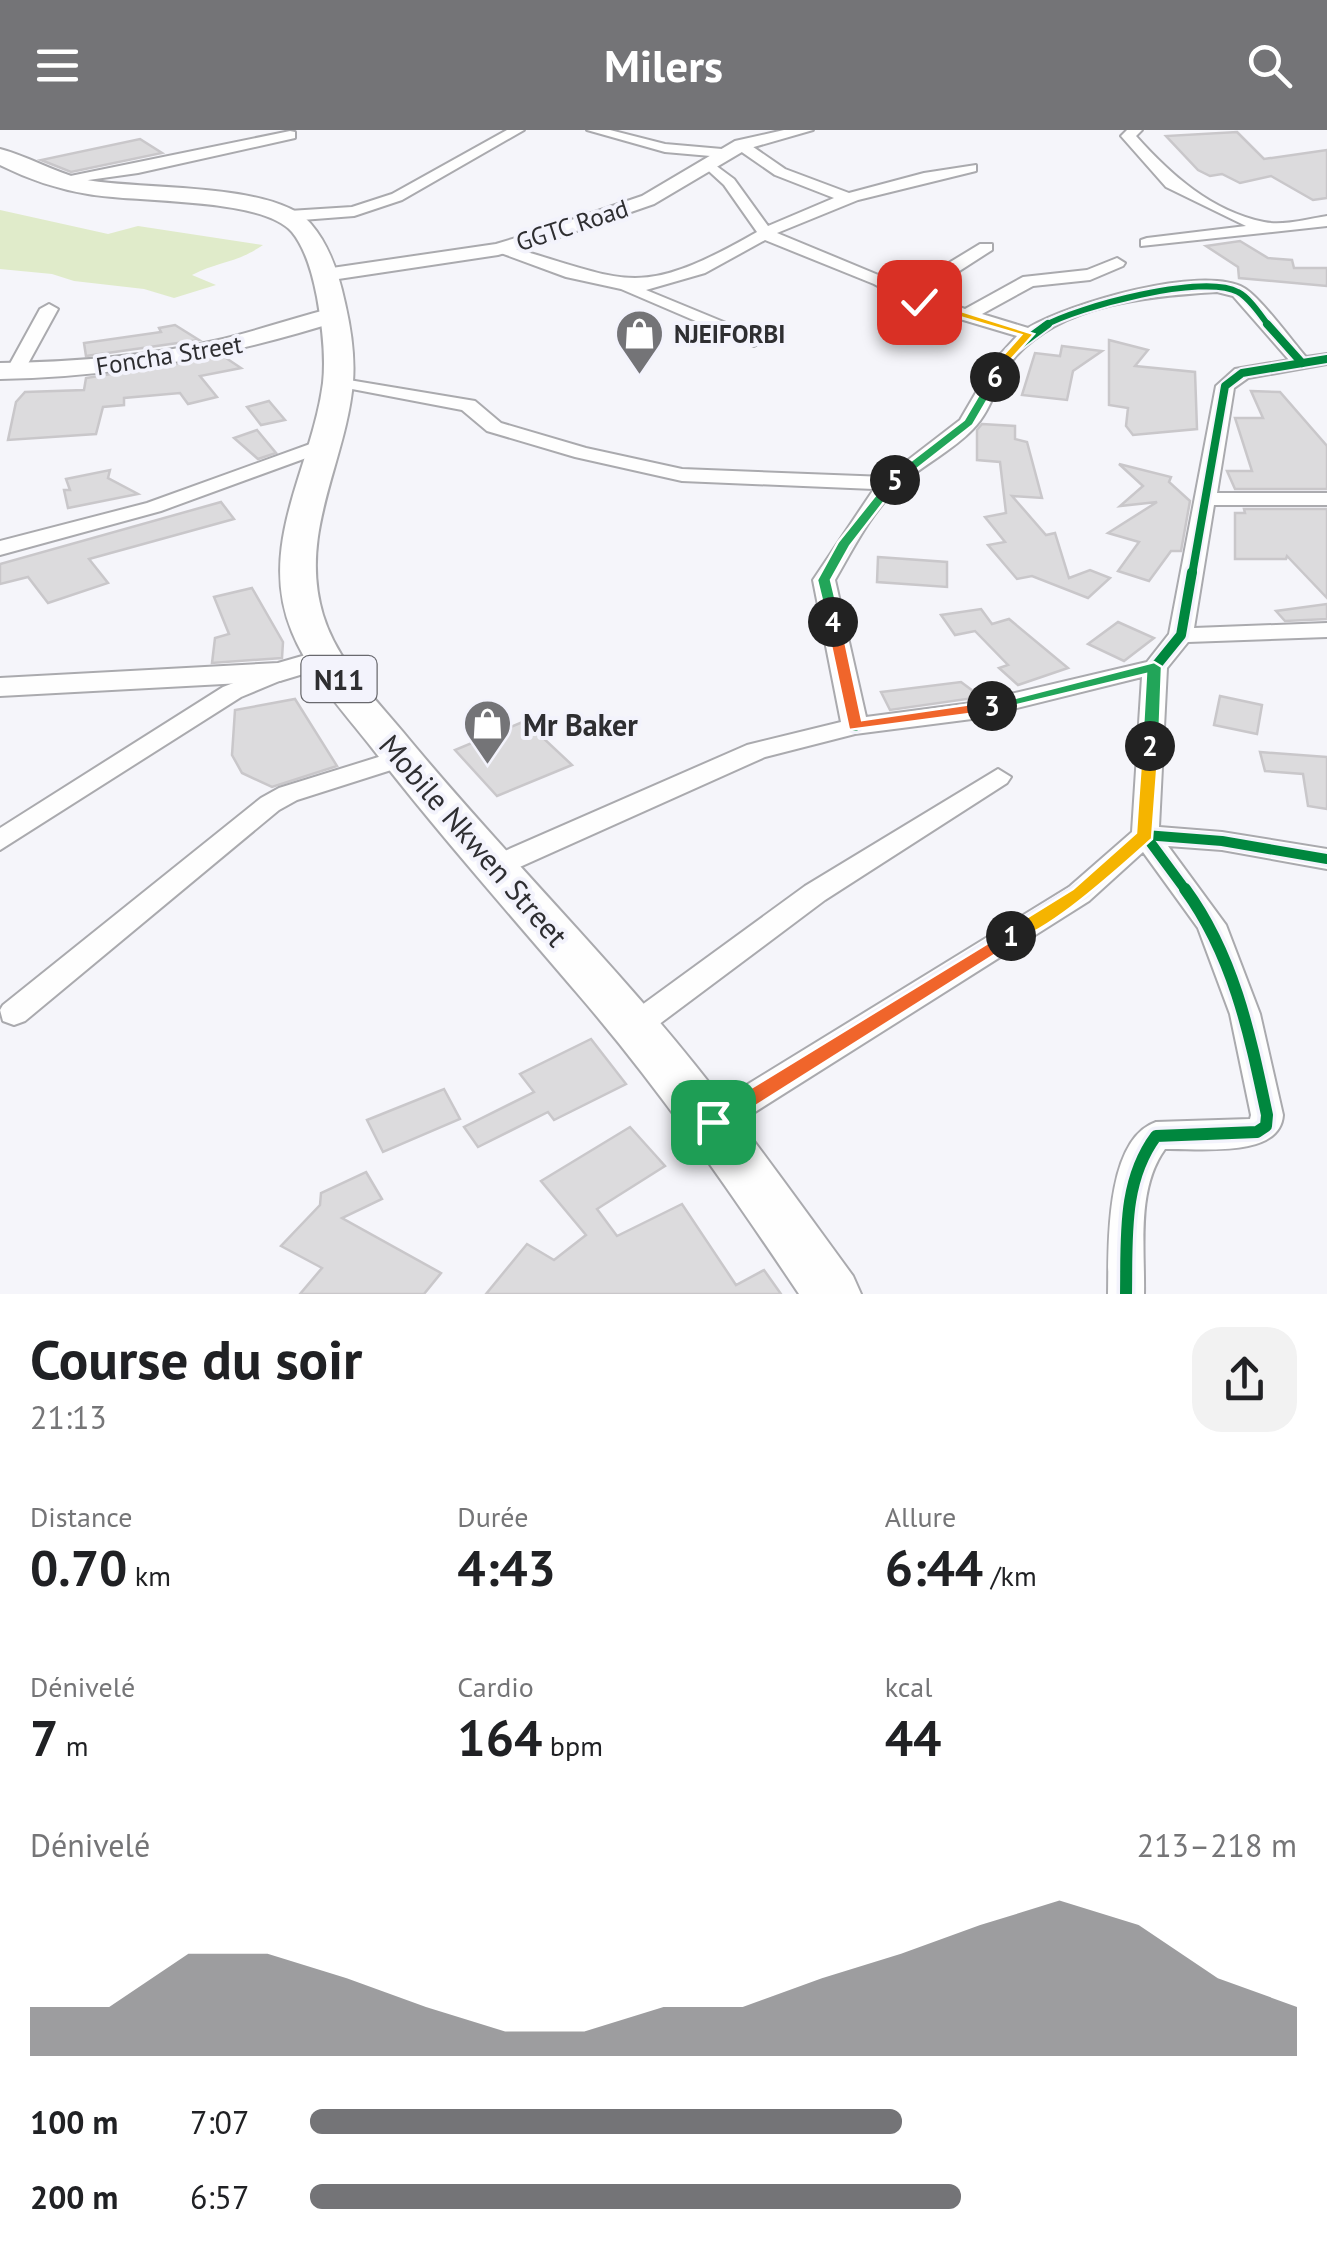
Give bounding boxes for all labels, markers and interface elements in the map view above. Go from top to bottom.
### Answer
text: Milers [604,36,723,94]
icon: menu [30,38,85,93]
icon: search [1242,38,1297,93]
street label: GGTC Road [512,192,632,258]
pin [877,260,962,345]
icon: check [892,275,947,330]
shop icon: NJEIFORBI [613,308,665,376]
place label: NJEIFORBI [674,318,785,350]
street label: Foncha Street [93,328,245,382]
pin: 6 [970,352,1020,402]
text: 6 [987,358,1003,395]
pin: 5 [870,455,920,505]
text: 5 [887,461,903,498]
pin: 4 [808,597,858,647]
text: 4 [825,603,841,640]
road number: N11 [302,656,376,702]
pin: 3 [967,681,1017,731]
text: 3 [984,687,1000,724]
shop icon: Mr Baker [462,698,514,766]
place label: Mr Baker [523,705,638,744]
pin: 2 [1125,721,1175,771]
street label: Mobile Nkwen Street [371,726,577,954]
text: 2 [1142,727,1158,764]
pin: 1 [986,911,1036,961]
text: 1 [1003,917,1019,954]
pin [671,1080,756,1165]
icon: arrive [686,1095,741,1150]
text: Course du soir [30,1323,362,1394]
button: share [1192,1327,1297,1432]
text: 21:13 [30,1396,107,1438]
text: Distance [30,1498,133,1535]
text: Durée [457,1498,528,1535]
text: Allure [885,1498,956,1535]
text: 0.70 [30,1535,127,1600]
text: 4:43 [457,1535,556,1600]
text: 6:44 [885,1535,983,1600]
text: km [127,1557,171,1594]
text: /km [983,1557,1037,1594]
text: Dénivelé [30,1668,135,1705]
text: Cardio [457,1668,534,1705]
text: kcal [885,1668,932,1705]
text: 7 [30,1705,58,1770]
text: 164 [457,1705,542,1770]
text: 44 [885,1705,941,1770]
text: m [58,1727,89,1764]
text: bpm [542,1727,603,1764]
text: Dénivelé [30,1824,150,1866]
text: 213–218 m [1137,1824,1297,1866]
text: 100 m [30,2101,118,2143]
text: 7:07 [190,2101,249,2143]
text: 200 m [30,2176,118,2218]
text: 6:57 [190,2176,249,2218]

